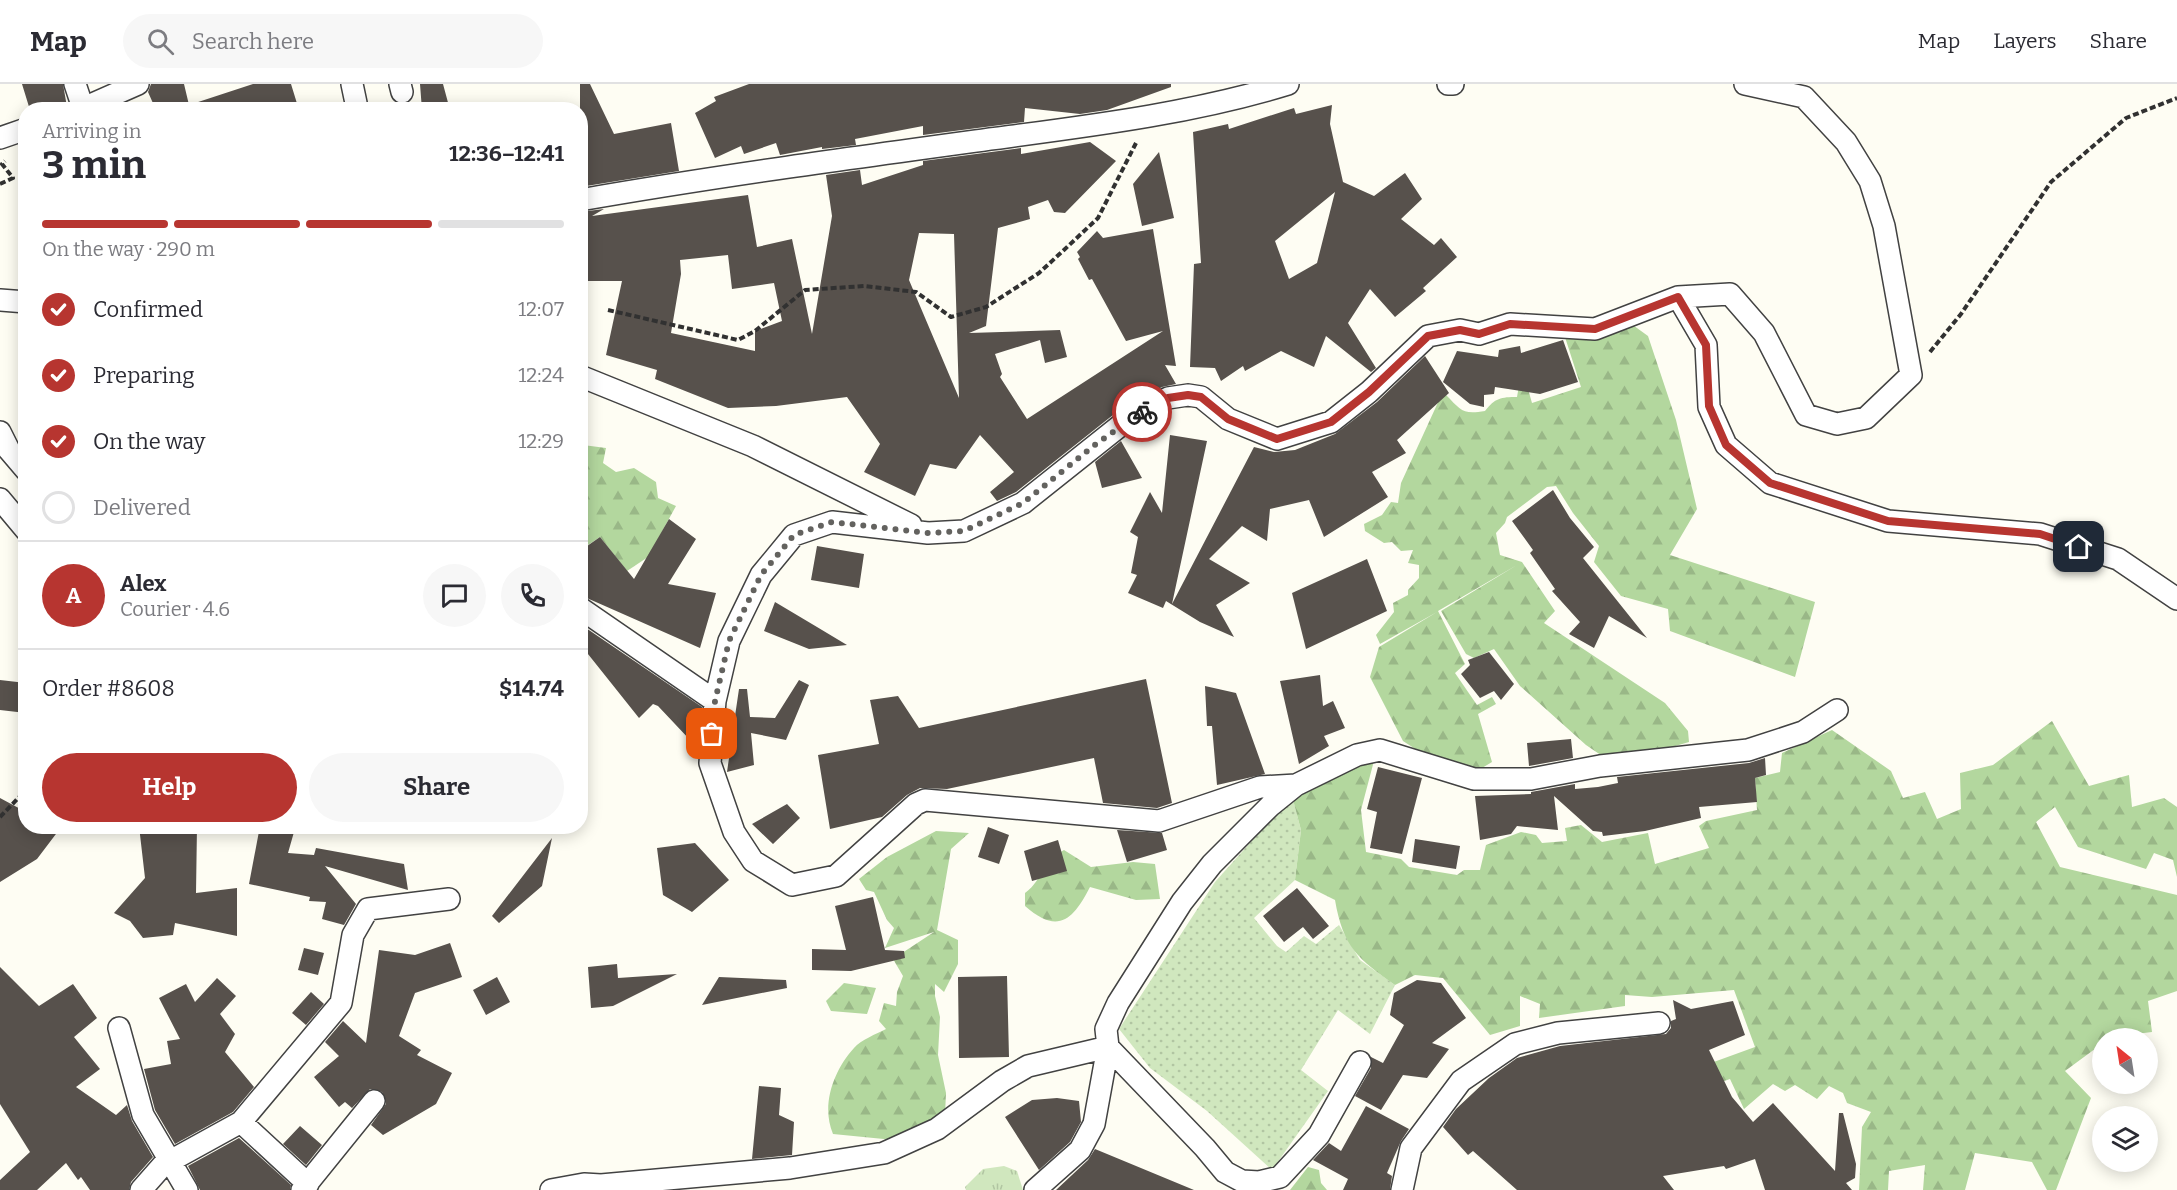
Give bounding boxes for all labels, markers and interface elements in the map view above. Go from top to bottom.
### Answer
search box [123,14,543,68]
text: Map [30,25,87,58]
icon: search [144,25,177,58]
text: Search here [192,28,314,55]
text: Map [1918,28,1960,54]
text: Layers [1993,28,2057,54]
text: Share [2090,28,2147,54]
text: Arriving in [42,119,141,143]
text: 12:36–12:41 [449,140,564,167]
text: 3 min [42,142,146,188]
text: On the way · 290 m [42,237,215,261]
icon: check [42,293,75,326]
text: Confirmed [93,296,203,323]
text: 12:07 [518,297,564,321]
icon: check [42,359,75,392]
text: Preparing [93,362,195,389]
text: 12:24 [518,363,564,387]
courier [1112,382,1172,442]
icon: bike [1126,396,1159,429]
icon: check [42,425,75,458]
text: On the way [93,428,205,455]
text: 12:29 [518,429,564,453]
text: Delivered [93,494,191,521]
pin [2053,521,2104,572]
icon: home [2062,530,2095,563]
button: chat [423,564,486,627]
button: phone [501,564,564,627]
text: Alex [120,570,166,597]
text: A [66,582,81,609]
text: Courier · 4.6 [120,597,230,621]
text: Order #8608 [42,675,175,702]
text: $14.74 [499,675,564,702]
pin [686,708,737,759]
icon: bag [695,717,728,750]
button: Help [42,753,297,822]
button: Share [309,753,564,822]
north arrow [2092,1028,2158,1094]
map controls [2092,1028,2158,1172]
button: layers [2092,1106,2158,1172]

